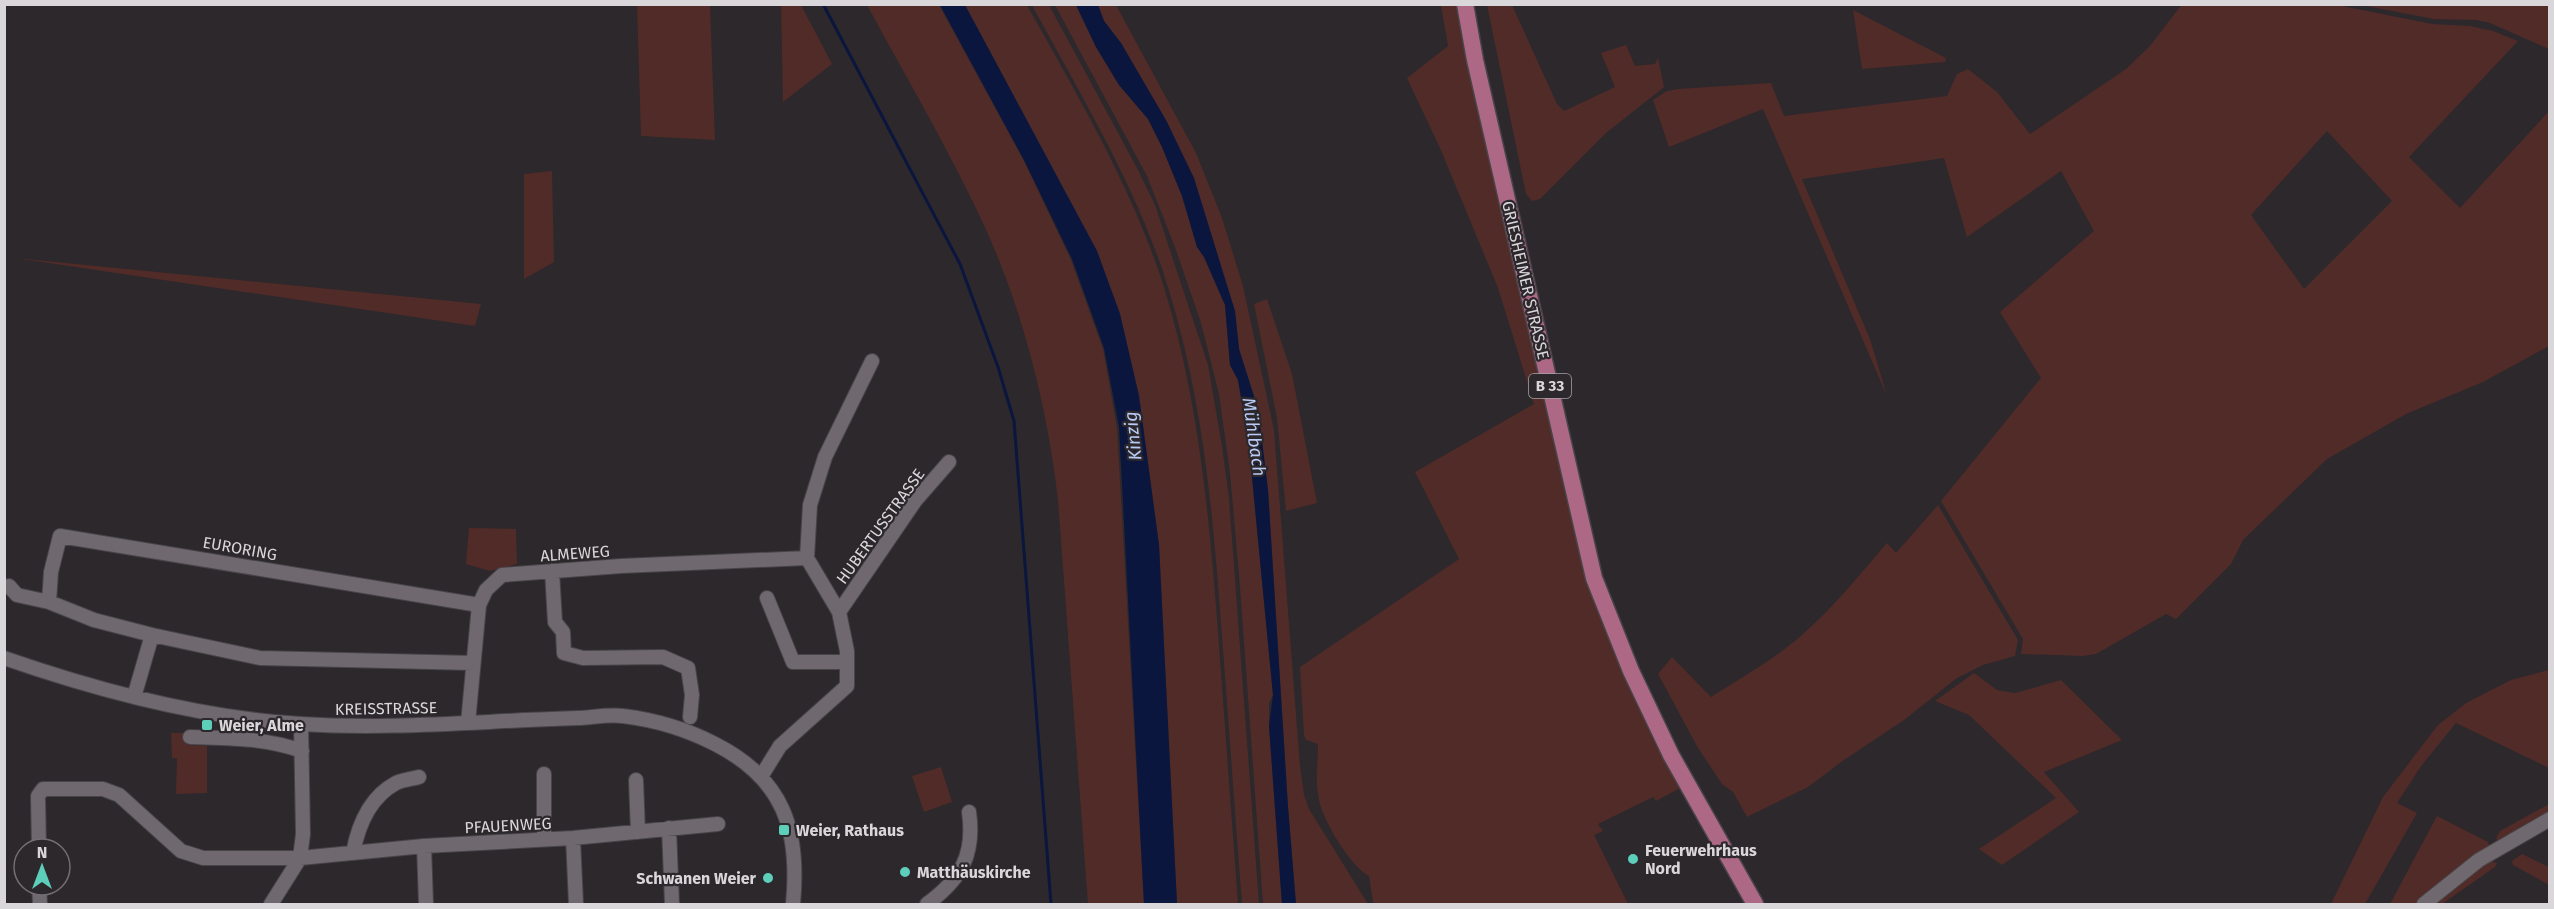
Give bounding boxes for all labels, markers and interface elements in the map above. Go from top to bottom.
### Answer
street label: GRIESHEIMER STRASSE [1498,199,1553,361]
road number: B 33 [1529,374,1571,398]
water label: Mühlbach [1238,396,1270,478]
water label: Kinzig [1119,410,1147,462]
street label: HUBERTUSSTRASSE [832,465,929,588]
street label: EURORING [201,533,279,564]
street label: ALMEWEG [540,542,610,565]
street label: KREISSTRASSE [335,698,437,719]
place label: Weier, Alme [219,716,304,735]
marker: Weier, Alme [200,718,214,732]
street label: PFAUENWEG [464,814,552,837]
place label: Weier, Rathaus [796,821,904,840]
marker: Weier, Rathaus [777,823,791,837]
north arrow [12,837,72,897]
place label: Feuerwehrhaus Nord [1645,841,1757,878]
text: N [37,843,47,862]
marker: Feuerwehrhaus Nord [1626,852,1640,866]
place label: Matthäuskirche [917,863,1031,882]
marker: Matthäuskirche [898,865,912,879]
place label: Schwanen Weier [636,869,757,888]
marker: Schwanen Weier [761,871,775,885]

